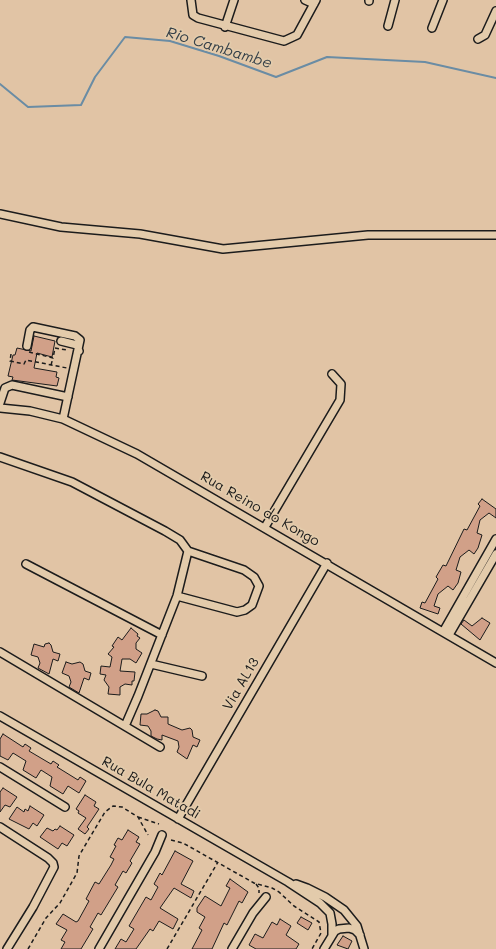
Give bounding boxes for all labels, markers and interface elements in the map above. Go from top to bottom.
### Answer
water label: Rio Cambambe [164,23,274,73]
street label: Rua Reino do Kongo [197,468,323,550]
street label: Via AL13 [219,655,263,713]
street label: Rua Bula Matadi [99,753,203,823]

